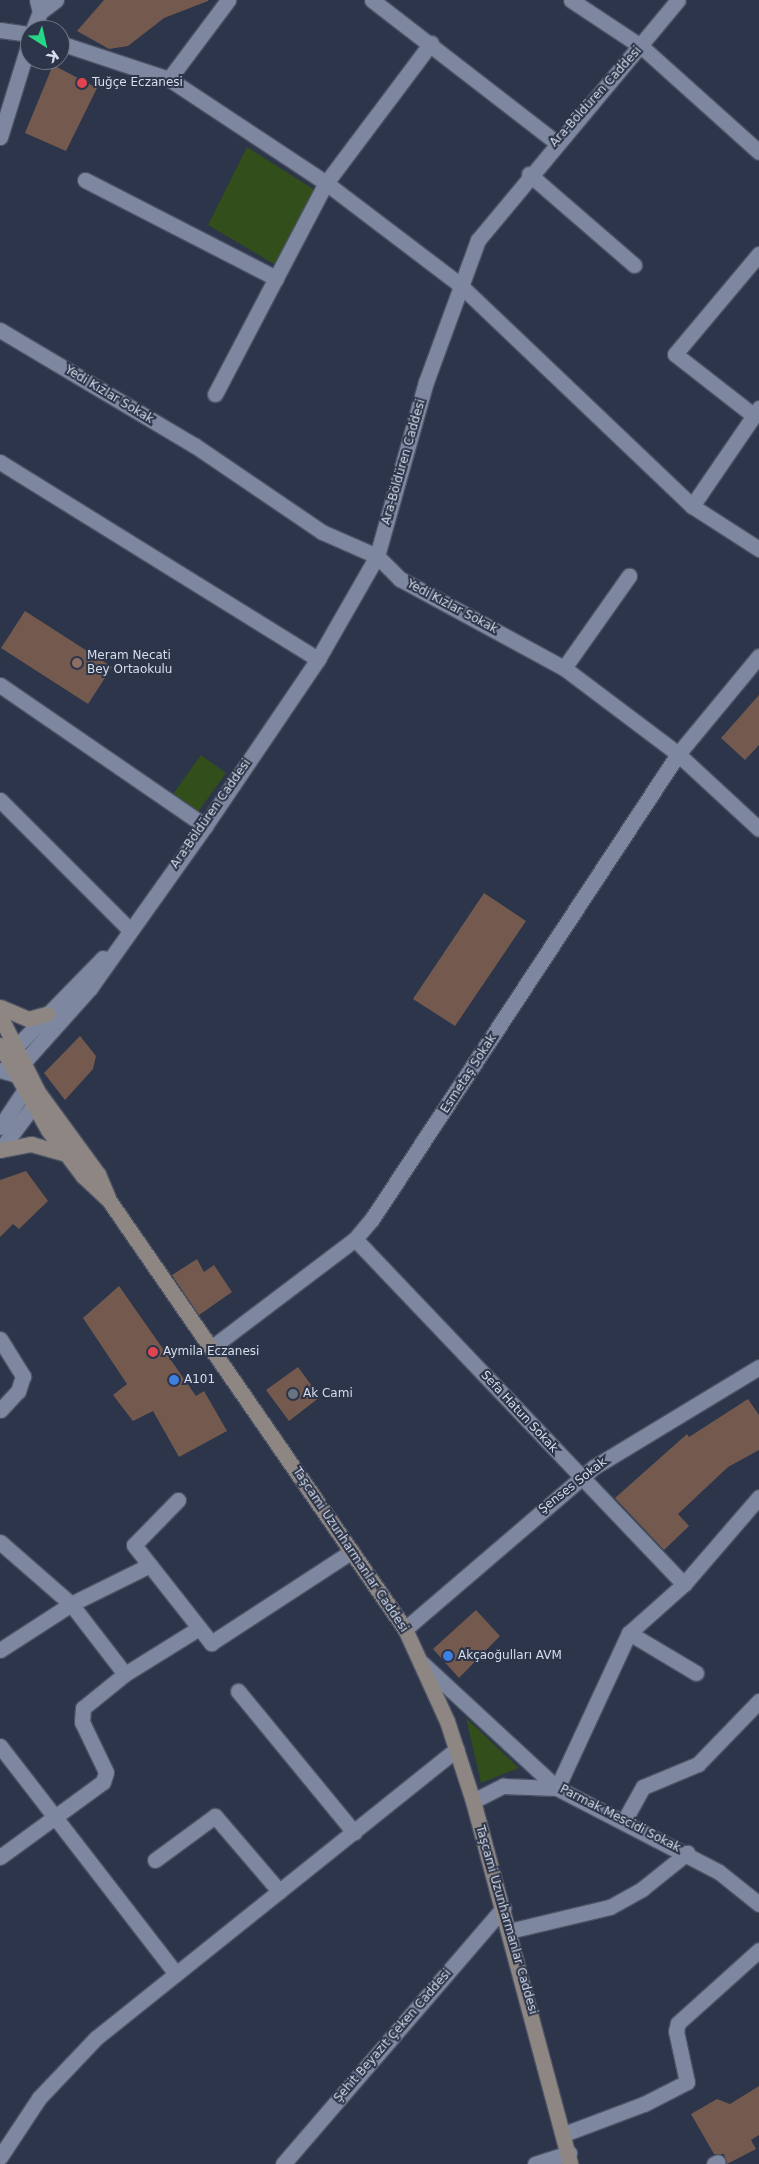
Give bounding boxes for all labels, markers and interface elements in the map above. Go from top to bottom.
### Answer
north arrow [20,20,70,70]
street label: Ara-Böldüren Caddesi [547,44,645,150]
text: K [44,47,62,66]
place label: Tuğçe Eczanesi [92,76,183,90]
marker: Tuğçe Eczanesi [76,77,88,89]
street label: Yedi Kızlar Sokak [62,363,156,427]
street label: Ara-Böldüren Caddesi [379,398,429,526]
street label: Yedi Kızlar Sokak [404,577,500,637]
place label: Meram Necati Bey Ortaokulu [87,649,172,677]
marker: Meram Necati Bey Ortaokulu [71,657,83,669]
street label: Ara-Böldüren Caddesi [168,757,254,871]
street label: Esmetaş Sokak [438,1032,500,1116]
place label: Aymila Eczanesi [163,1345,259,1359]
marker: Aymila Eczanesi [147,1346,159,1358]
street label: Sefa Hatun Sokak [477,1368,561,1456]
place label: A101 [184,1373,215,1387]
marker: A101 [168,1374,180,1386]
place label: Ak Cami [303,1387,353,1401]
marker: Ak Cami [287,1388,299,1400]
street label: Şenses Sokak [536,1455,610,1517]
street label: Taşcami Uzunharmanlar Caddesi [289,1465,411,1635]
place label: Akçaoğulları AVM [458,1649,562,1663]
marker: Akçaoğulları AVM [442,1650,454,1662]
street label: Parmak Mescidi Sokak [557,1782,683,1856]
street label: Taşcami Uzunharmanlar Caddesi [472,1824,540,2016]
street label: Şehit Beyazıt Çeken Caddesi [331,1966,455,2106]

